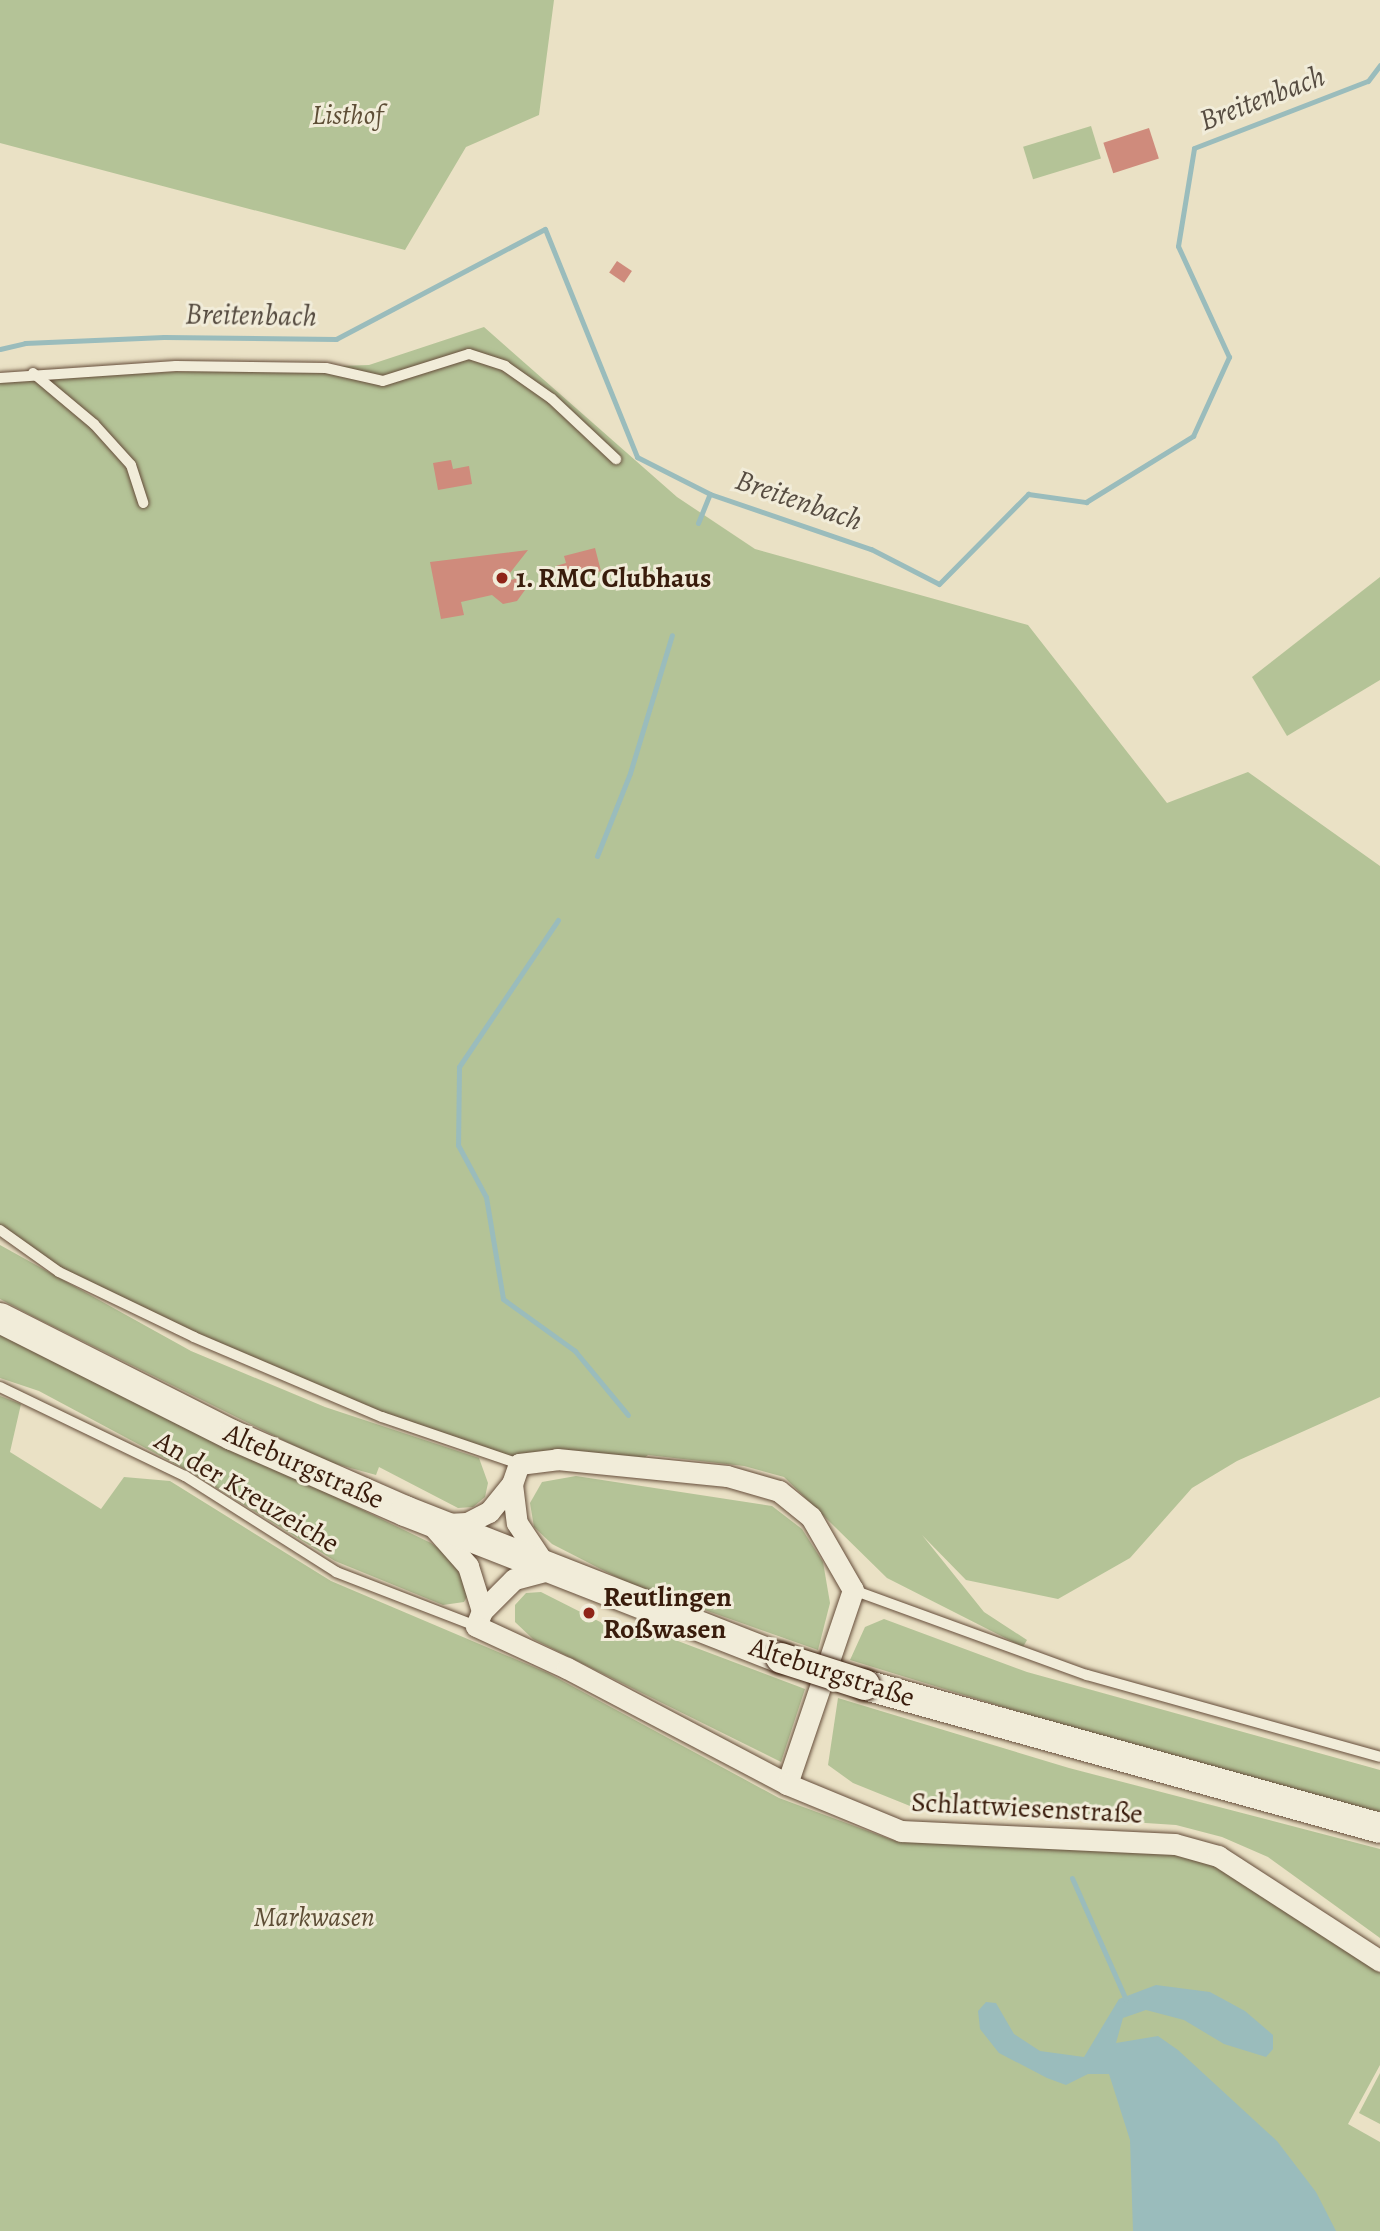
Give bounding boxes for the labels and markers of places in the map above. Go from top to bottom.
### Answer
place label: 1. RMC Clubhaus [516,561,712,595]
marker: 1. RMC Clubhaus [494,570,510,586]
place label: Reutlingen Roßwasen [603,1580,732,1646]
marker: Reutlingen Roßwasen [581,1605,597,1621]

